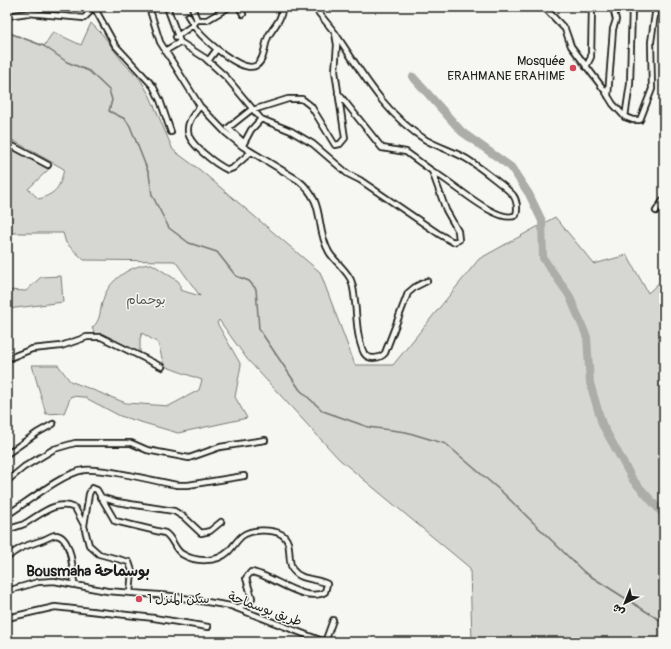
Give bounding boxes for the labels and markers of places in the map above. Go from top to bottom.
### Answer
place label: Mosquée ERAHMANE ERAHIME [447,53,566,84]
marker: Mosquée ERAHMANE ERAHIME [568,63,578,73]
place label: سكن المنزل 1 [147,591,210,607]
marker: سكن المنزل 1 [134,594,144,604]

